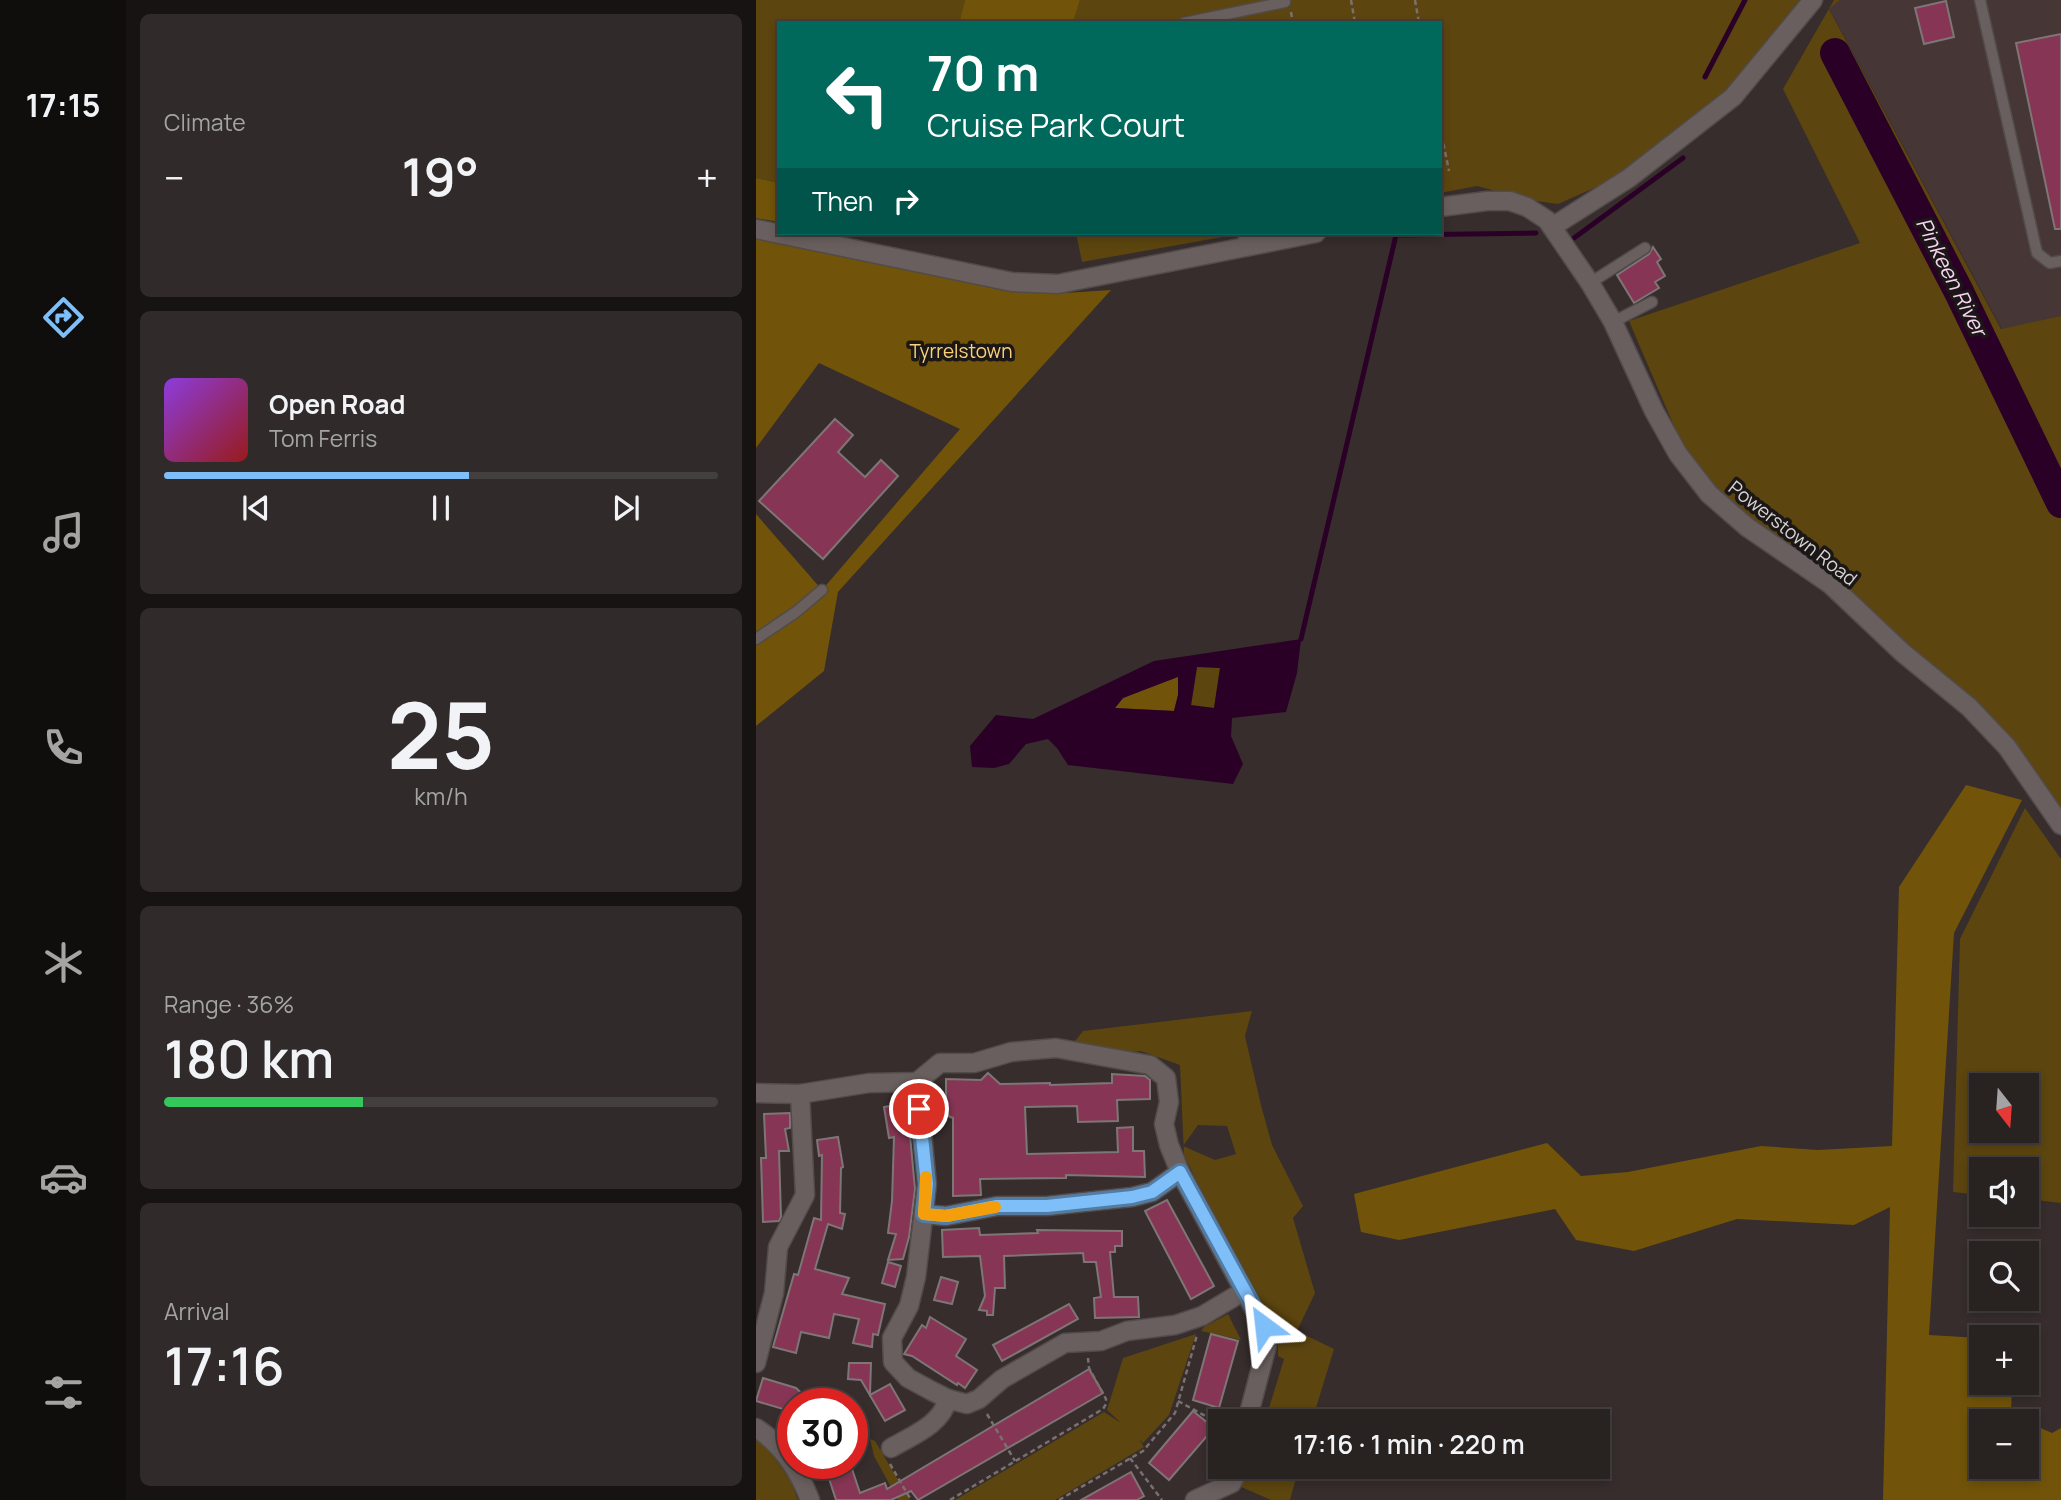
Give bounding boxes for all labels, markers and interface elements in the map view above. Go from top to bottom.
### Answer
text: 70 m [927,39,1039,106]
icon: left [812,49,903,140]
text: 17:15 [26,83,100,127]
text: Cruise Park Court [927,103,1185,147]
text: Climate [164,106,246,138]
text: 19° [401,141,479,212]
text: − [164,151,185,203]
text: + [696,151,718,203]
icon: right [887,182,925,220]
text: Then [812,183,873,219]
water label: Pinkeen River [1910,213,1995,343]
icon: directions [39,293,88,342]
park label: Tyrrelstown [909,338,1013,364]
text: Open Road [269,386,405,422]
text: Tom Ferris [269,422,377,454]
street label: Powerstown Road [1723,474,1863,592]
icon: previous [237,489,275,527]
icon: pause [422,489,460,527]
icon: next [607,489,645,527]
icon: music [39,508,88,557]
text: 25 [387,672,495,796]
icon: phone [39,723,88,772]
text: km/h [414,780,468,812]
icon: climate [39,938,88,987]
text: Range · 36% [164,988,294,1020]
text: 180 km [164,1023,334,1094]
north arrow [1969,1073,2039,1143]
map controls [1969,1073,2039,1479]
pin [889,1079,949,1139]
icon: arrive [900,1090,938,1128]
icon: car [39,1153,88,1202]
button: sound [1969,1157,2039,1227]
button: search [1969,1241,2039,1311]
position arrow [1227,1289,1301,1363]
text: Arrival [164,1295,230,1327]
button: + [1969,1325,2039,1395]
text: 17:16 [164,1330,284,1401]
icon: filters [39,1368,88,1417]
speed limit sign: 30 [777,1388,868,1479]
button: − [1969,1409,2039,1479]
text: 17:16 · 1 min · 220 m [1293,1426,1525,1462]

